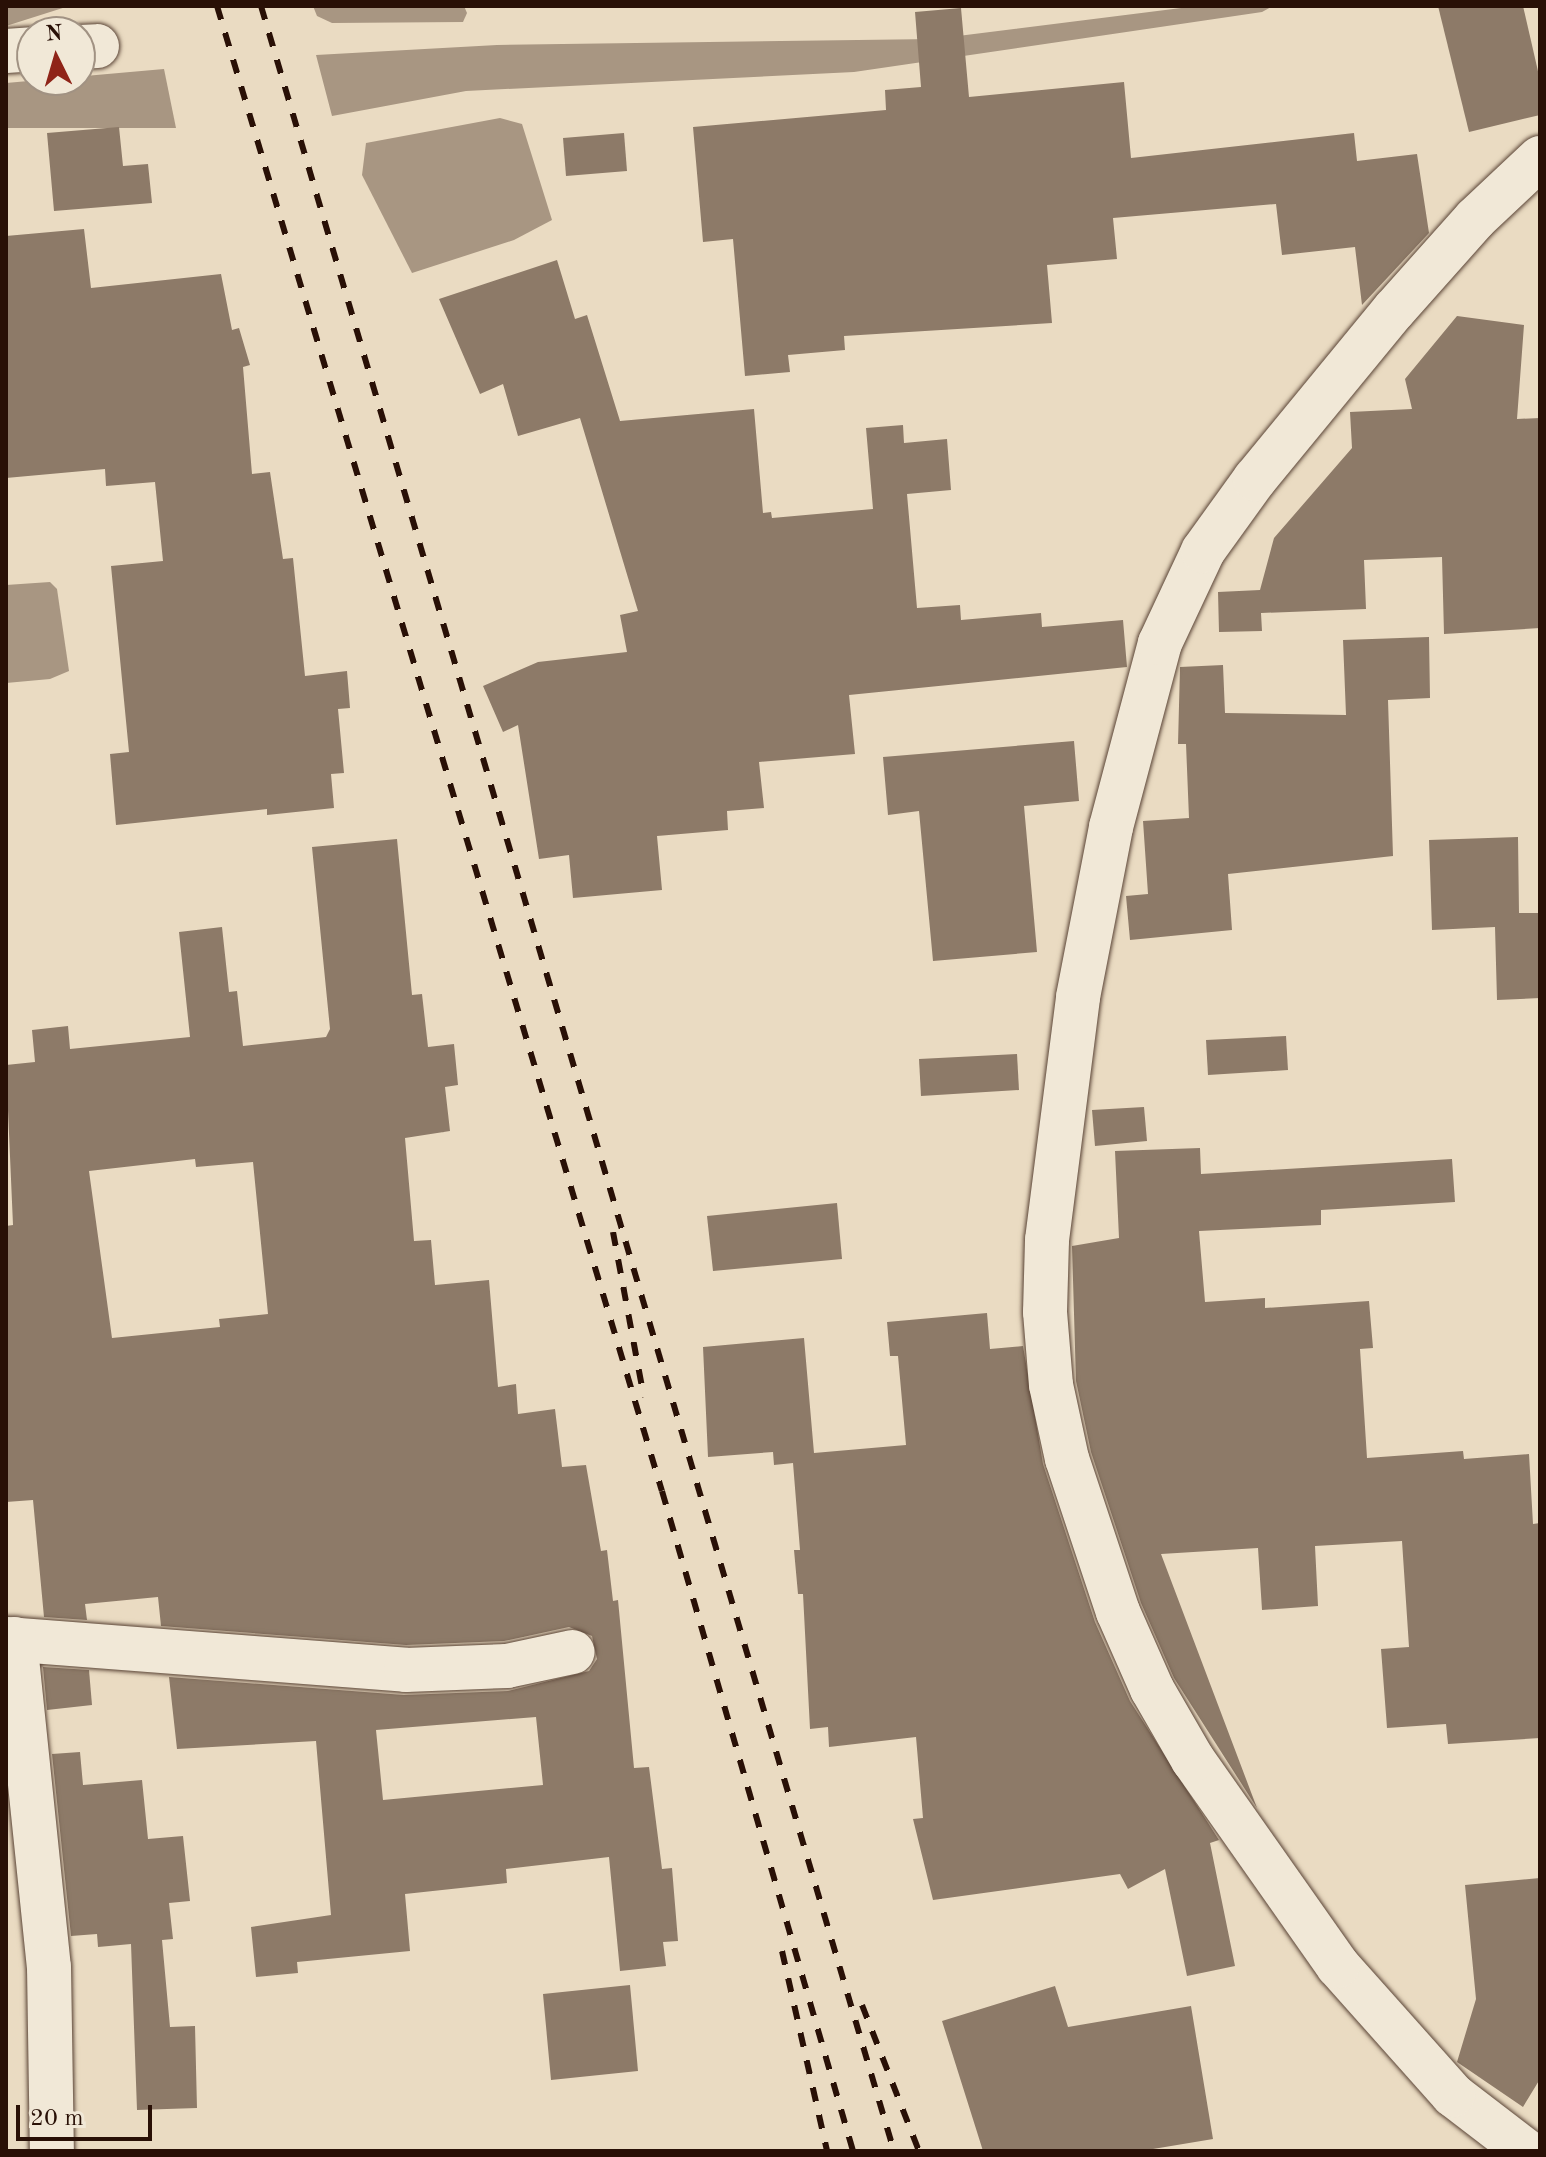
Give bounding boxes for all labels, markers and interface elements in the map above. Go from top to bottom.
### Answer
north arrow [16,16,96,96]
text: N [45,22,63,46]
scale bar [20,2089,156,2139]
text: 20 m [30,2107,84,2131]

